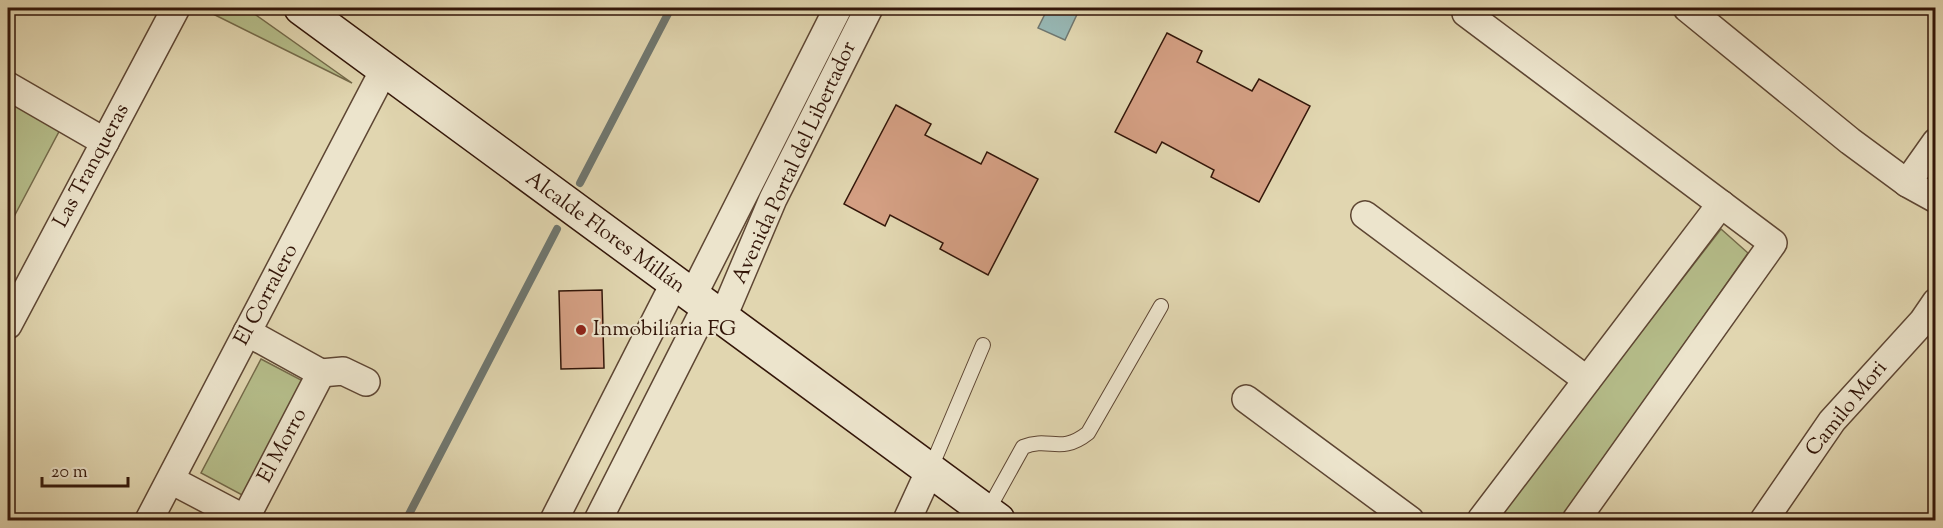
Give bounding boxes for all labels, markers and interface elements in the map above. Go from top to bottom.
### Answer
street label: Avenida Portal del Libertador [725,37,865,289]
street label: Las Tranqueras [47,98,137,234]
street label: Alcalde Flores Millán [519,165,691,301]
street label: El Corralero [228,239,306,351]
place label: Inmobiliaria FG [593,315,736,345]
marker: Inmobiliaria FG [574,323,588,337]
street label: Camilo Mori [1799,355,1895,463]
street label: El Morro [251,403,315,489]
scale bar [42,450,128,488]
text: 20 m [51,460,88,486]

